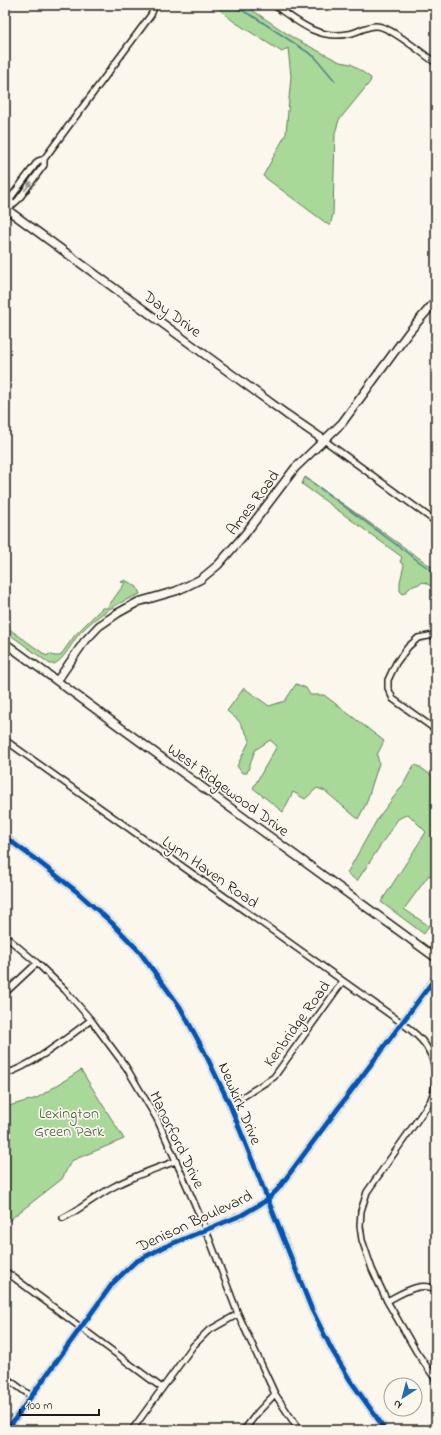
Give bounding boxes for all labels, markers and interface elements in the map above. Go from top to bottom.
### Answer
one-way arrow [24,180,33,191]
street label: Day Drive [137,285,207,344]
street label: Ames Road [221,465,286,541]
street label: West Ridgewood Drive [162,738,294,844]
street label: Lynn Haven Road [157,830,263,915]
street label: Kenbridge Road [258,976,337,1072]
street label: Newkirk Drive [211,1059,268,1149]
street label: Manorford Drive [142,1087,211,1193]
park label: Lexington Green Park [34,1102,105,1144]
street label: Denison Boulevard [132,1185,256,1259]
north arrow [383,1377,423,1417]
scale bar [20,1391,99,1417]
text: N [390,1396,405,1413]
text: 100 m [26,1397,53,1415]

